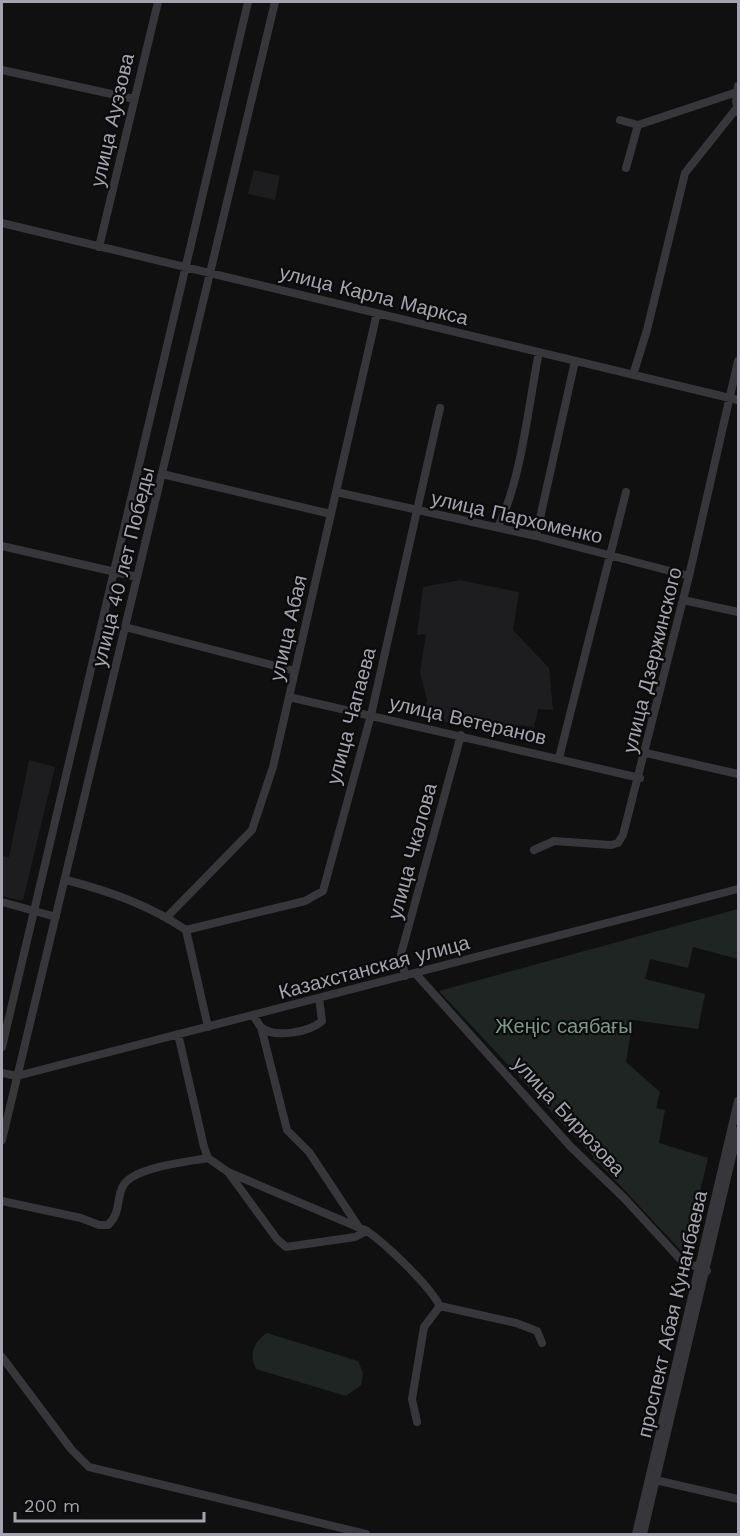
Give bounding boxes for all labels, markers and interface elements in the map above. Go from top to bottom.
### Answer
street label: улица Ауэзова [85,50,139,189]
street label: улица Карла Маркса [277,260,472,330]
street label: улица 40 лет Победы [87,465,159,669]
street label: улица Пархоменко [429,486,605,548]
street label: улица Дзержинского [617,564,687,756]
street label: улица Абая [264,573,312,683]
street label: улица Чапаева [321,644,381,787]
street label: улица Ветеранов [387,690,549,750]
street label: улица Чкалова [382,779,442,922]
street label: Казахстанская улица [276,930,473,1004]
park label: Жеңіс саябағы [495,1014,633,1038]
street label: улица Бирюзова [508,1052,631,1181]
street label: проспект Абая Кунанбаева [632,1187,712,1440]
scale bar [15,1485,204,1523]
text: 200 m [24,1495,80,1516]

